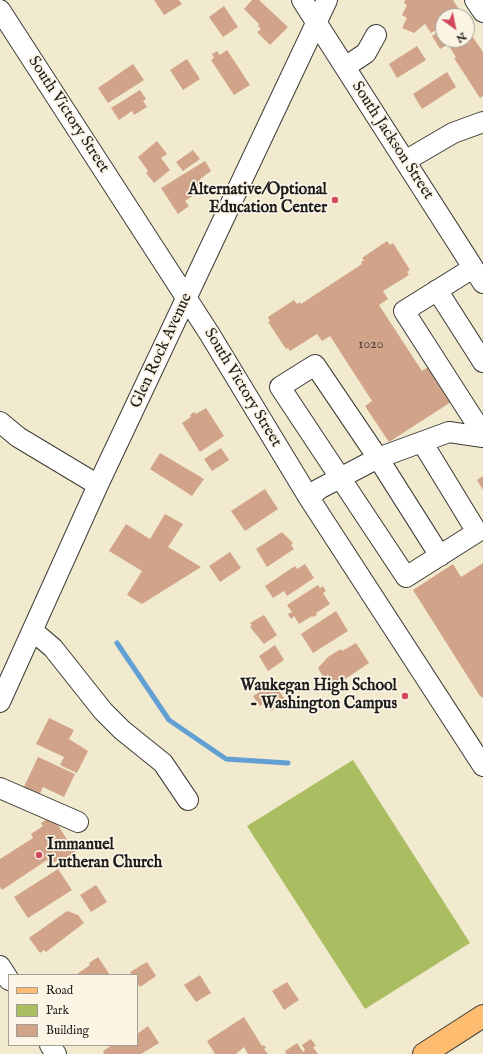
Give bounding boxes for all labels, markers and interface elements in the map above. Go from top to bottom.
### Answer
north arrow [435,8,475,48]
text: N [453,29,469,46]
street label: South Victory Street [23,53,113,177]
street label: South Jackson Street [347,78,437,204]
place label: Alternative/Optional Education Center [188,181,327,219]
marker: Alternative/Optional Education Center [330,195,340,205]
street label: Glen Rock Avenue [127,290,197,412]
street label: South Victory Street [199,325,285,451]
house number: 1020 [358,337,384,353]
place label: Waukegan High School - Washington Campus [240,677,397,715]
marker: Waukegan High School - Washington Campus [400,691,410,701]
place label: Immanuel Lutheran Church [47,836,162,874]
marker: Immanuel Lutheran Church [34,850,44,860]
legend [8,974,138,1046]
text: Road [46,983,73,998]
text: Park [46,1003,69,1018]
text: Building [46,1023,89,1038]

